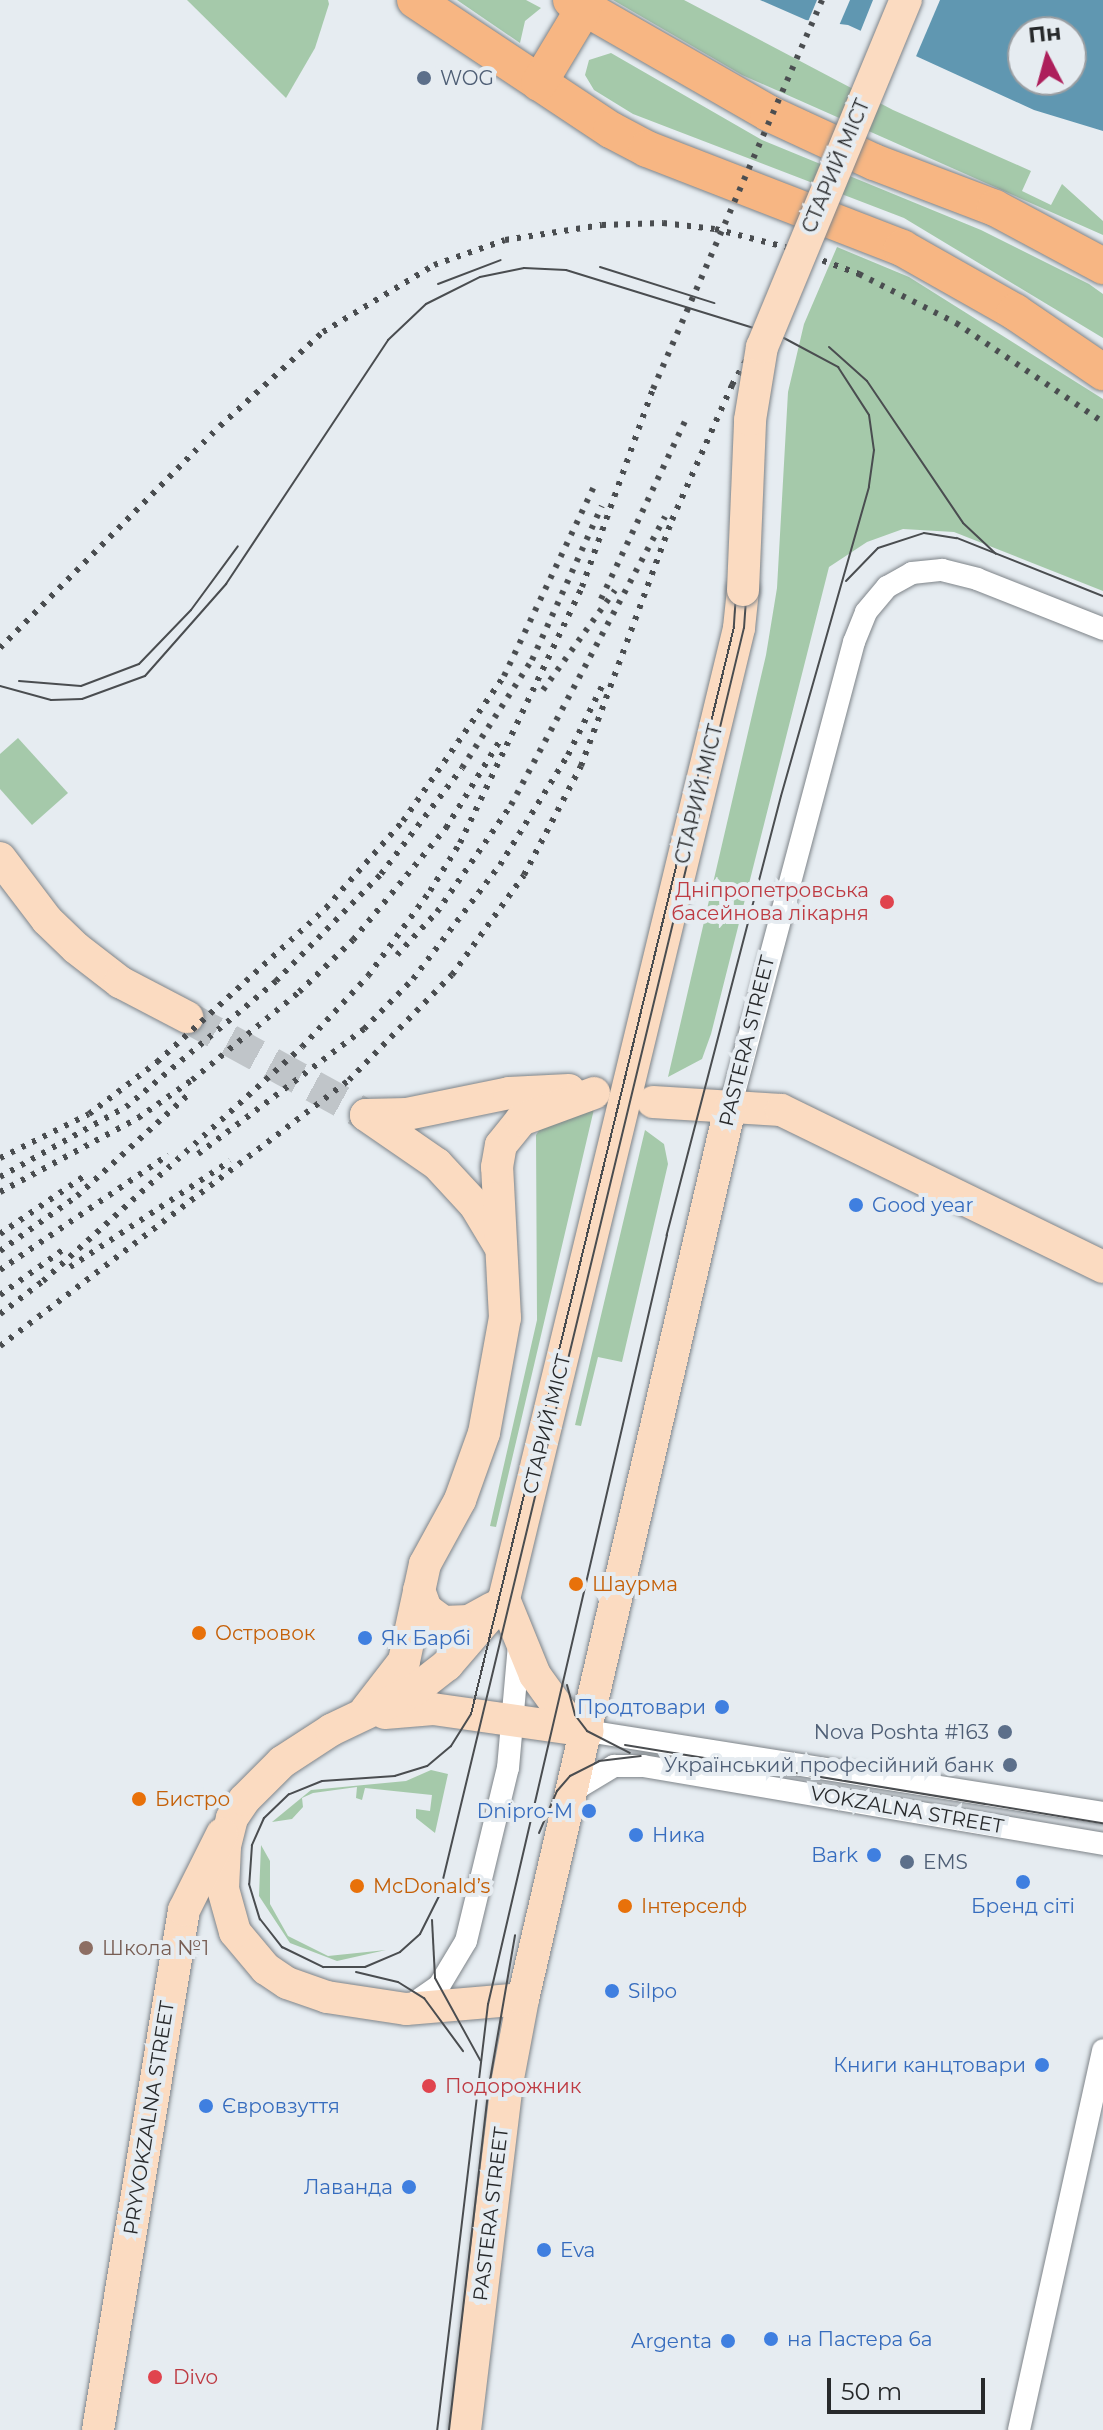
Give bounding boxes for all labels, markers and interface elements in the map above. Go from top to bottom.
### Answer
north arrow [1007,16,1087,96]
text: Пн [1027,18,1063,49]
place label: WOG [440,66,494,90]
marker: WOG [415,69,433,87]
street label: СТАРИЙ МІСТ [797,95,875,237]
street label: СТАРИЙ МІСТ [670,722,728,866]
place label: Дніпропетровська басейнова лікарня [671,878,869,925]
marker: Дніпропетровська басейнова лікарня [876,891,898,913]
street label: PASTERA STREET [714,953,780,1129]
place label: Good year [872,1193,973,1217]
marker: Good year [847,1196,865,1214]
street label: СТАРИЙ МІСТ [518,1352,576,1496]
place label: Шаурма [592,1572,678,1596]
marker: Шаурма [567,1575,585,1593]
place label: Островок [215,1621,315,1645]
marker: Островок [190,1624,208,1642]
place label: Як Барбі [381,1626,471,1650]
marker: Як Барбі [356,1629,374,1647]
place label: Продтовари [577,1695,706,1719]
marker: Продтовари [713,1698,731,1716]
place label: Nova Poshta #163 [814,1720,989,1744]
marker: Nova Poshta #163 [996,1723,1014,1741]
place label: Український професійний банк [664,1753,994,1777]
marker: Український професійний банк [1001,1756,1019,1774]
street label: VOKZALNA STREET [809,1781,1005,1839]
place label: Бистро [155,1787,230,1811]
marker: Бистро [130,1790,148,1808]
place label: Dnipro-M [477,1799,573,1823]
marker: Dnipro-M [580,1802,598,1820]
place label: Ника [652,1823,705,1847]
marker: Ника [627,1826,645,1844]
place label: Bark [811,1843,858,1867]
marker: Bark [865,1846,883,1864]
place label: EMS [923,1850,968,1874]
marker: EMS [898,1853,916,1871]
marker: Бренд сіті [1014,1873,1032,1891]
place label: McDonald’s [373,1874,490,1898]
marker: McDonald’s [348,1877,366,1895]
place label: Інтерселф [641,1894,747,1918]
place label: Бренд сіті [971,1894,1075,1918]
marker: Інтерселф [616,1897,634,1915]
place label: Школа №1 [102,1936,209,1960]
marker: Школа №1 [77,1939,95,1957]
place label: Silpo [628,1979,677,2003]
marker: Silpo [603,1982,621,2000]
street label: PRYVOKZALNA STREET [119,1999,179,2237]
place label: Книги канцтовари [833,2053,1026,2077]
marker: Книги канцтовари [1033,2056,1051,2074]
place label: Подорожник [445,2074,581,2098]
marker: Подорожник [420,2077,438,2095]
place label: Євровзуття [222,2094,340,2118]
marker: Євровзуття [197,2097,215,2115]
street label: PASTERA STREET [468,2126,514,2302]
place label: Лаванда [304,2175,393,2199]
marker: Лаванда [400,2178,418,2196]
place label: Eva [560,2238,595,2262]
marker: Eva [535,2241,553,2259]
place label: на Пастера 6а [787,2327,932,2351]
place label: Argenta [631,2329,712,2353]
marker: на Пастера 6а [762,2330,780,2348]
marker: Argenta [719,2332,737,2350]
scale bar [831,2362,989,2412]
place label: Divo [173,2365,218,2389]
marker: Divo [144,2366,166,2388]
text: 50 m [841,2377,902,2406]

